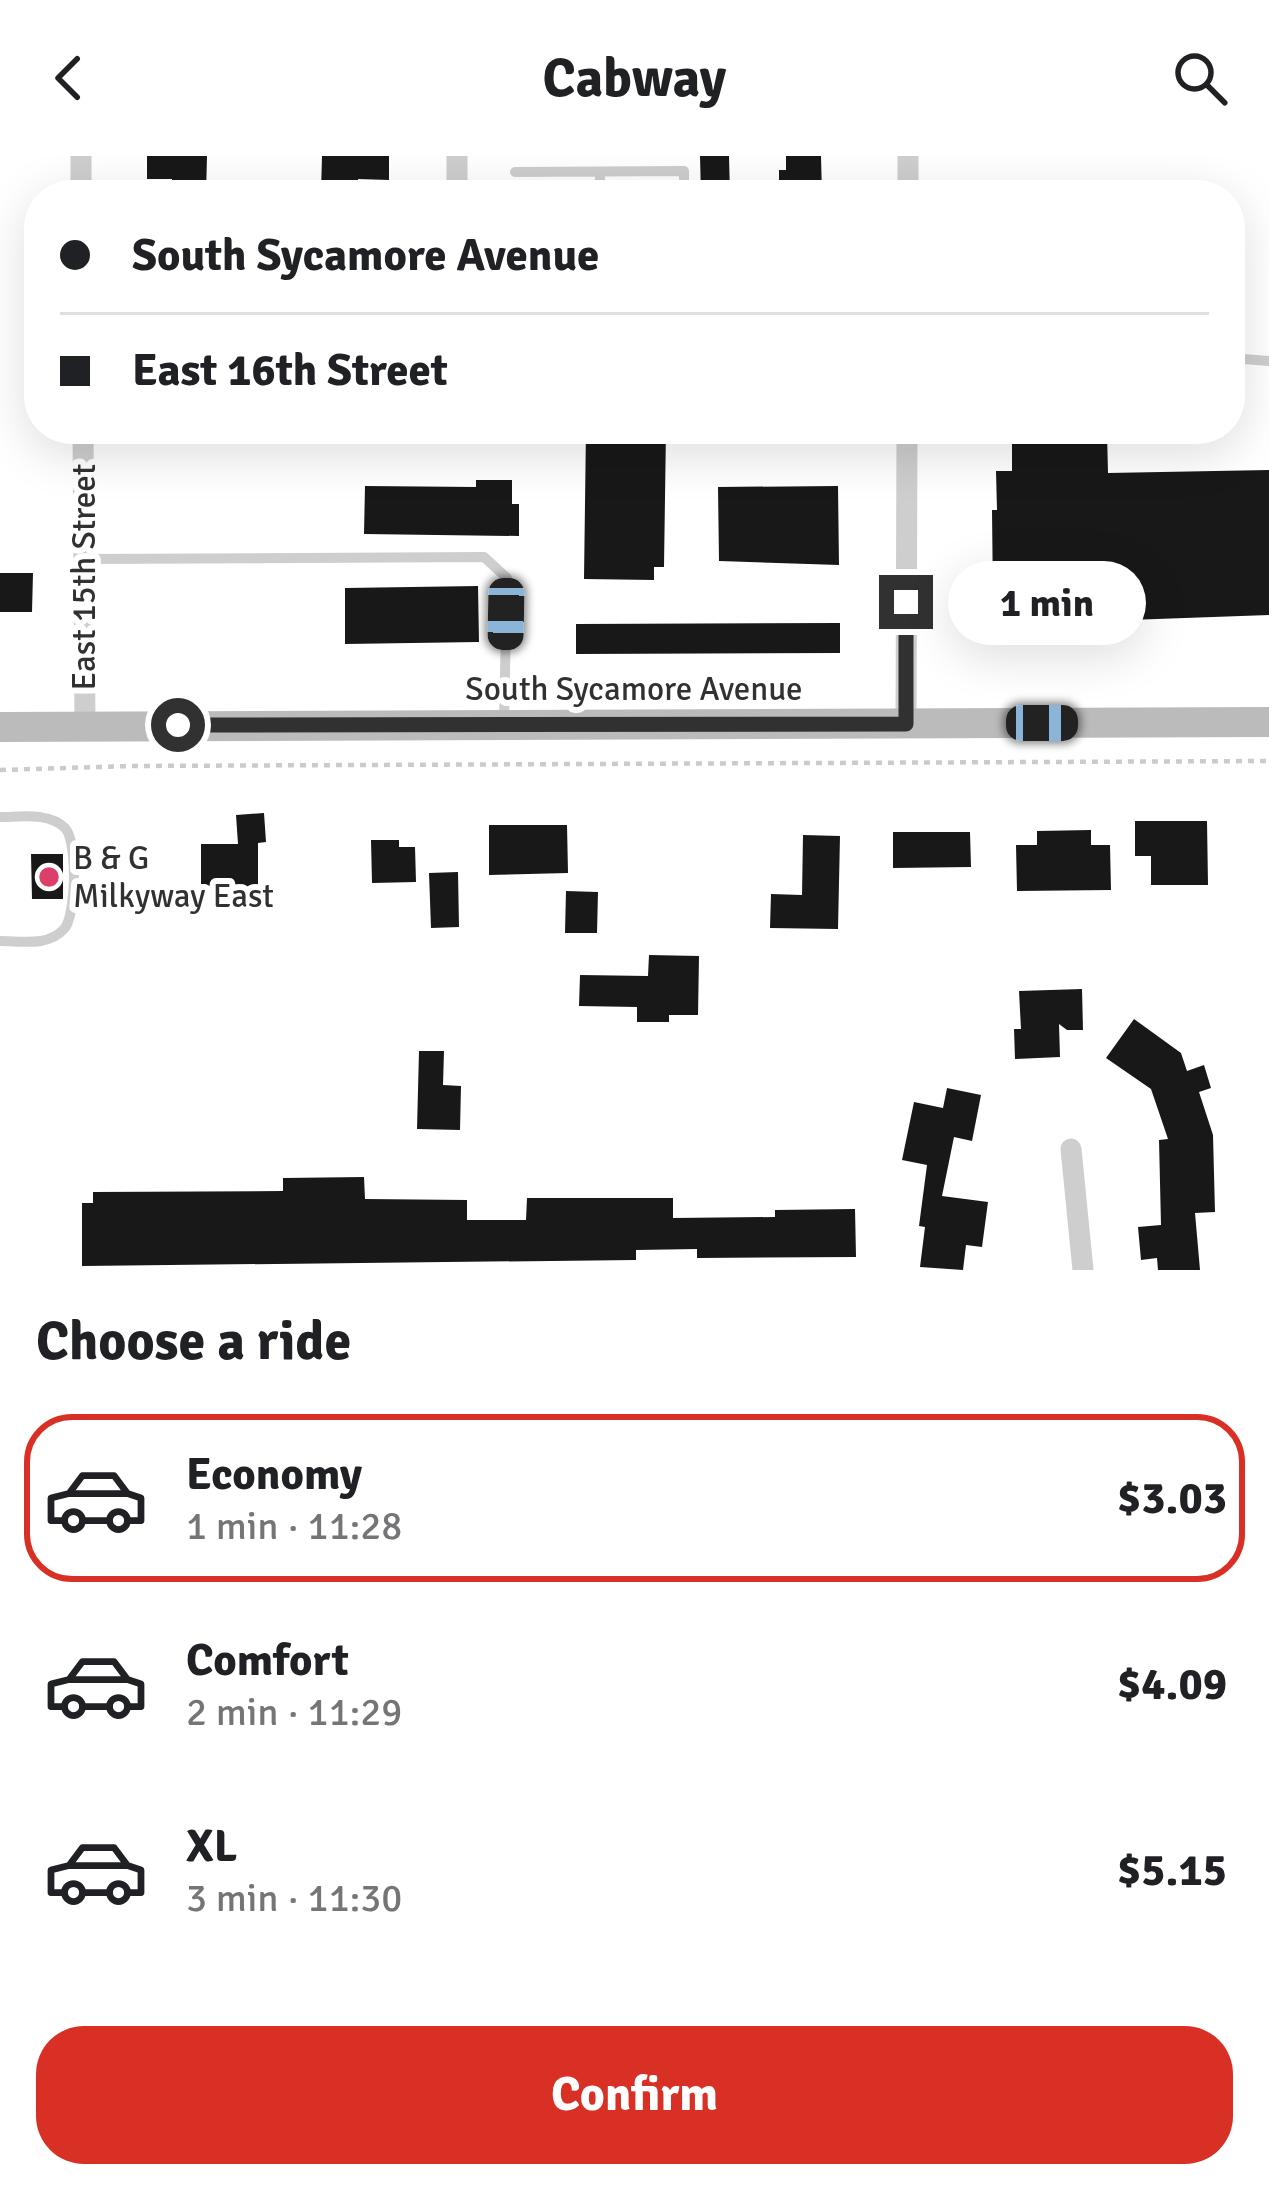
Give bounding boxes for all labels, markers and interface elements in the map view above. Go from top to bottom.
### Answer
icon: back [36,45,102,111]
text: Cabway [543,45,726,112]
icon: search [1167,45,1233,111]
text: South Sycamore Avenue [132,228,599,283]
text: East 16th Street [132,343,448,398]
street label: East 15th Street [64,464,105,690]
callout: 1 min [948,560,1146,644]
route end [879,575,933,629]
car [487,578,525,650]
text: 1 min [1000,579,1094,627]
street label: South Sycamore Avenue [465,669,803,710]
route start [151,698,205,752]
car [1006,705,1078,741]
place label: B & G Milkyway East [73,838,274,917]
marker: B & G Milkyway East [36,864,62,890]
text: Choose a ride [36,1308,351,1375]
icon: car [42,1444,150,1552]
text: Economy [186,1447,362,1502]
text: $3.03 [1117,1471,1227,1526]
text: 1 min · 11:28 [186,1502,402,1550]
icon: car [42,1630,150,1738]
text: Comfort [186,1633,349,1688]
text: $4.09 [1117,1657,1227,1712]
text: 2 min · 11:29 [186,1688,402,1736]
icon: car [42,1816,150,1924]
text: XL [186,1819,237,1874]
text: $5.15 [1117,1843,1227,1898]
text: 3 min · 11:30 [186,1874,402,1922]
button: Confirm [36,2026,1233,2164]

